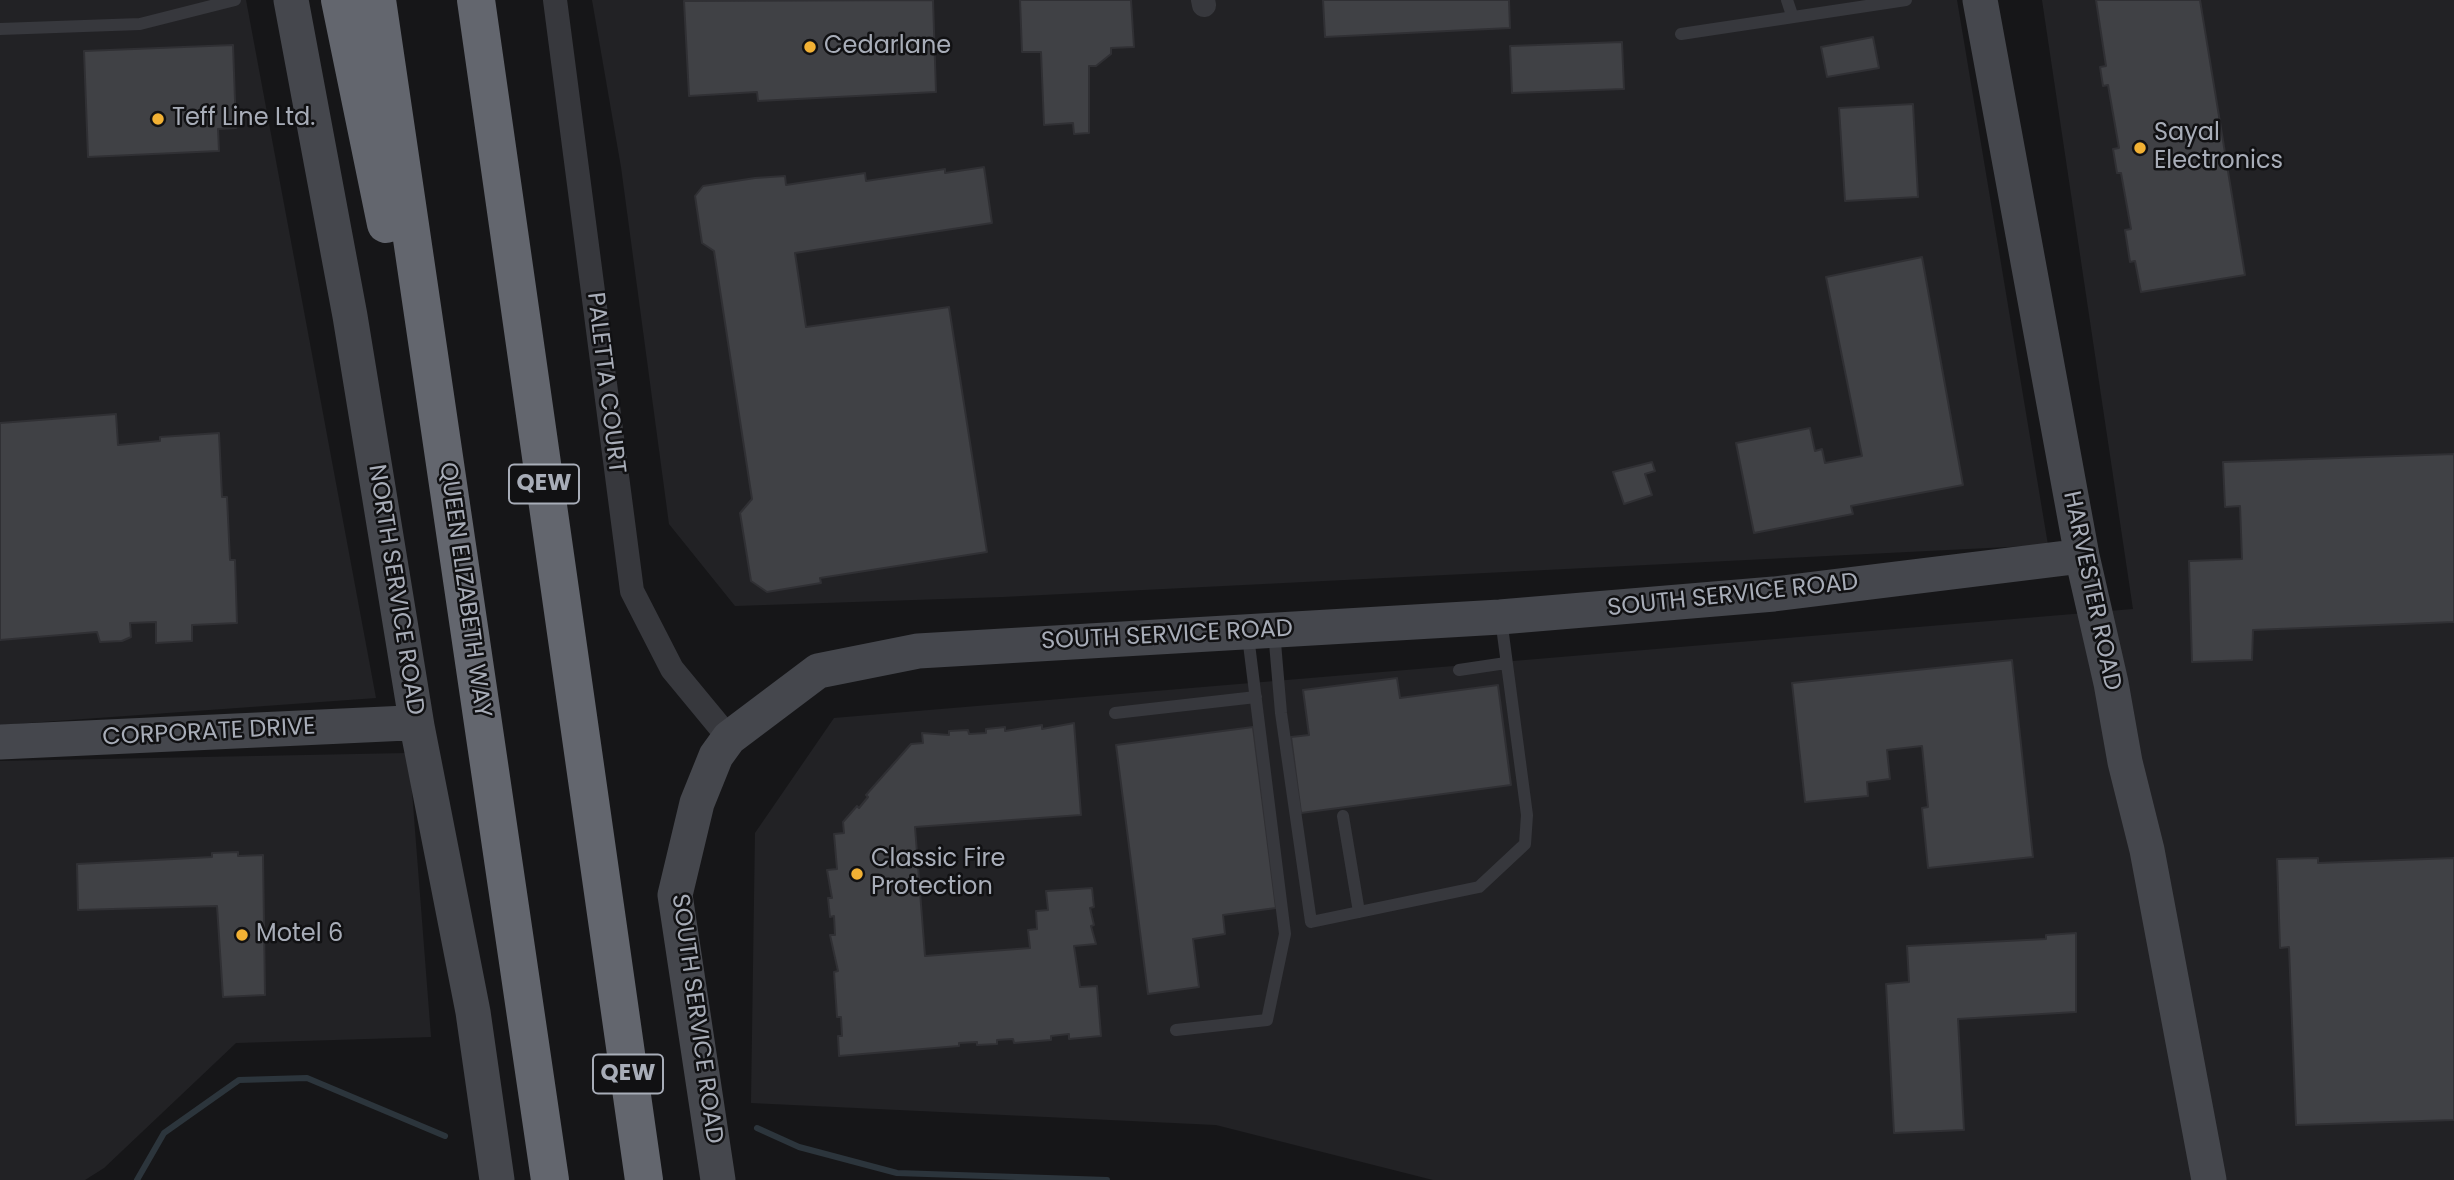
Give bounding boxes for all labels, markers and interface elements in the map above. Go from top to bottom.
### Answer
place label: Cedarlane [824,33,951,61]
marker: Cedarlane [802,39,818,55]
place label: Teff Line Ltd. [172,105,315,133]
marker: Teff Line Ltd. [150,111,166,127]
place label: Sayal Electronics [2154,120,2283,176]
marker: Sayal Electronics [2132,140,2148,156]
street label: PALETTA COURT [580,291,630,475]
street label: QUEEN ELIZABETH WAY [432,461,496,719]
street label: NORTH SERVICE ROAD [361,463,429,717]
road number: QEW [509,464,579,504]
street label: HARVESTER ROAD [2056,489,2126,693]
street label: SOUTH SERVICE ROAD [1606,569,1860,623]
street label: SOUTH SERVICE ROAD [1040,615,1294,657]
street label: CORPORATE DRIVE [102,713,316,753]
place label: Classic Fire Protection [871,846,1005,902]
marker: Classic Fire Protection [849,866,865,882]
street label: SOUTH SERVICE ROAD [664,892,728,1146]
place label: Motel 6 [256,921,343,949]
marker: Motel 6 [234,927,250,943]
road number: QEW [593,1054,663,1093]

